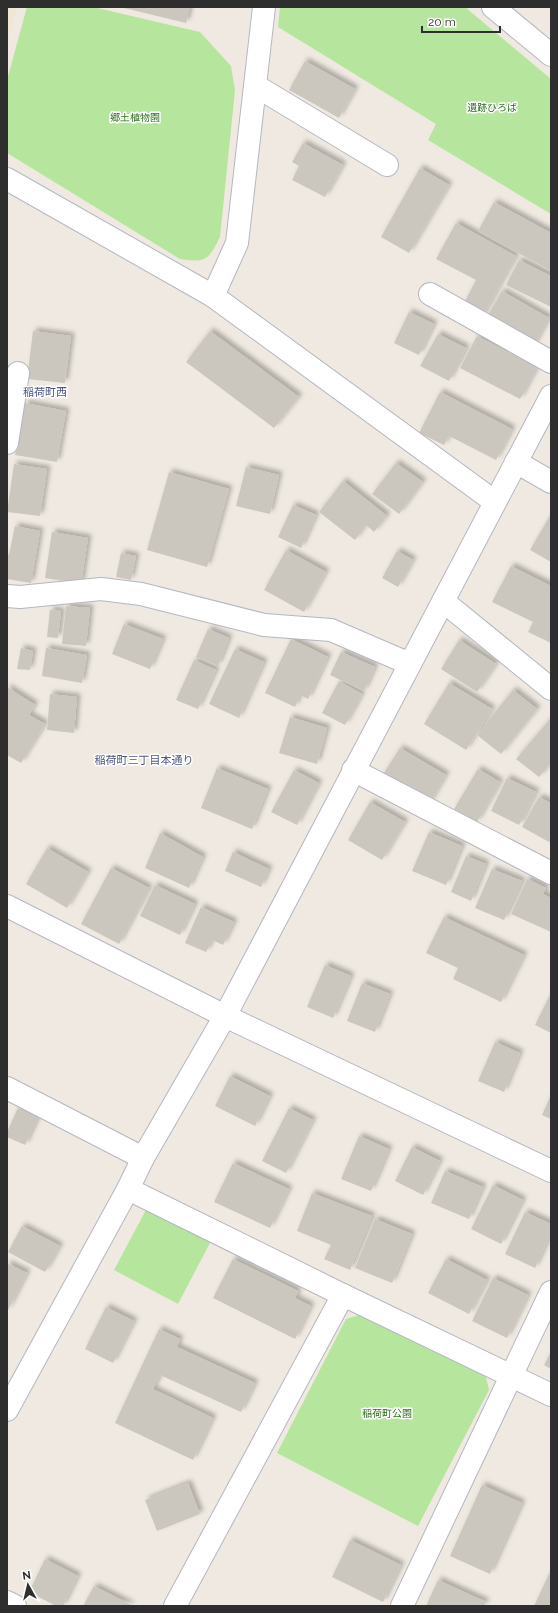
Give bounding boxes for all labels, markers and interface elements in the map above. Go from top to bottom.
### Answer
scale bar [422,8,500,34]
text: 20 m [428,15,456,29]
park label: 遺跡ひろば [467,102,517,113]
park label: 郷土植物園 [110,112,160,123]
district label: 稲荷町西 [23,386,67,399]
district label: 稲荷町三丁目本通り [95,754,194,767]
park label: 稲荷町公園 [362,1408,412,1419]
north arrow [8,1565,48,1605]
text: N [22,1569,32,1583]

